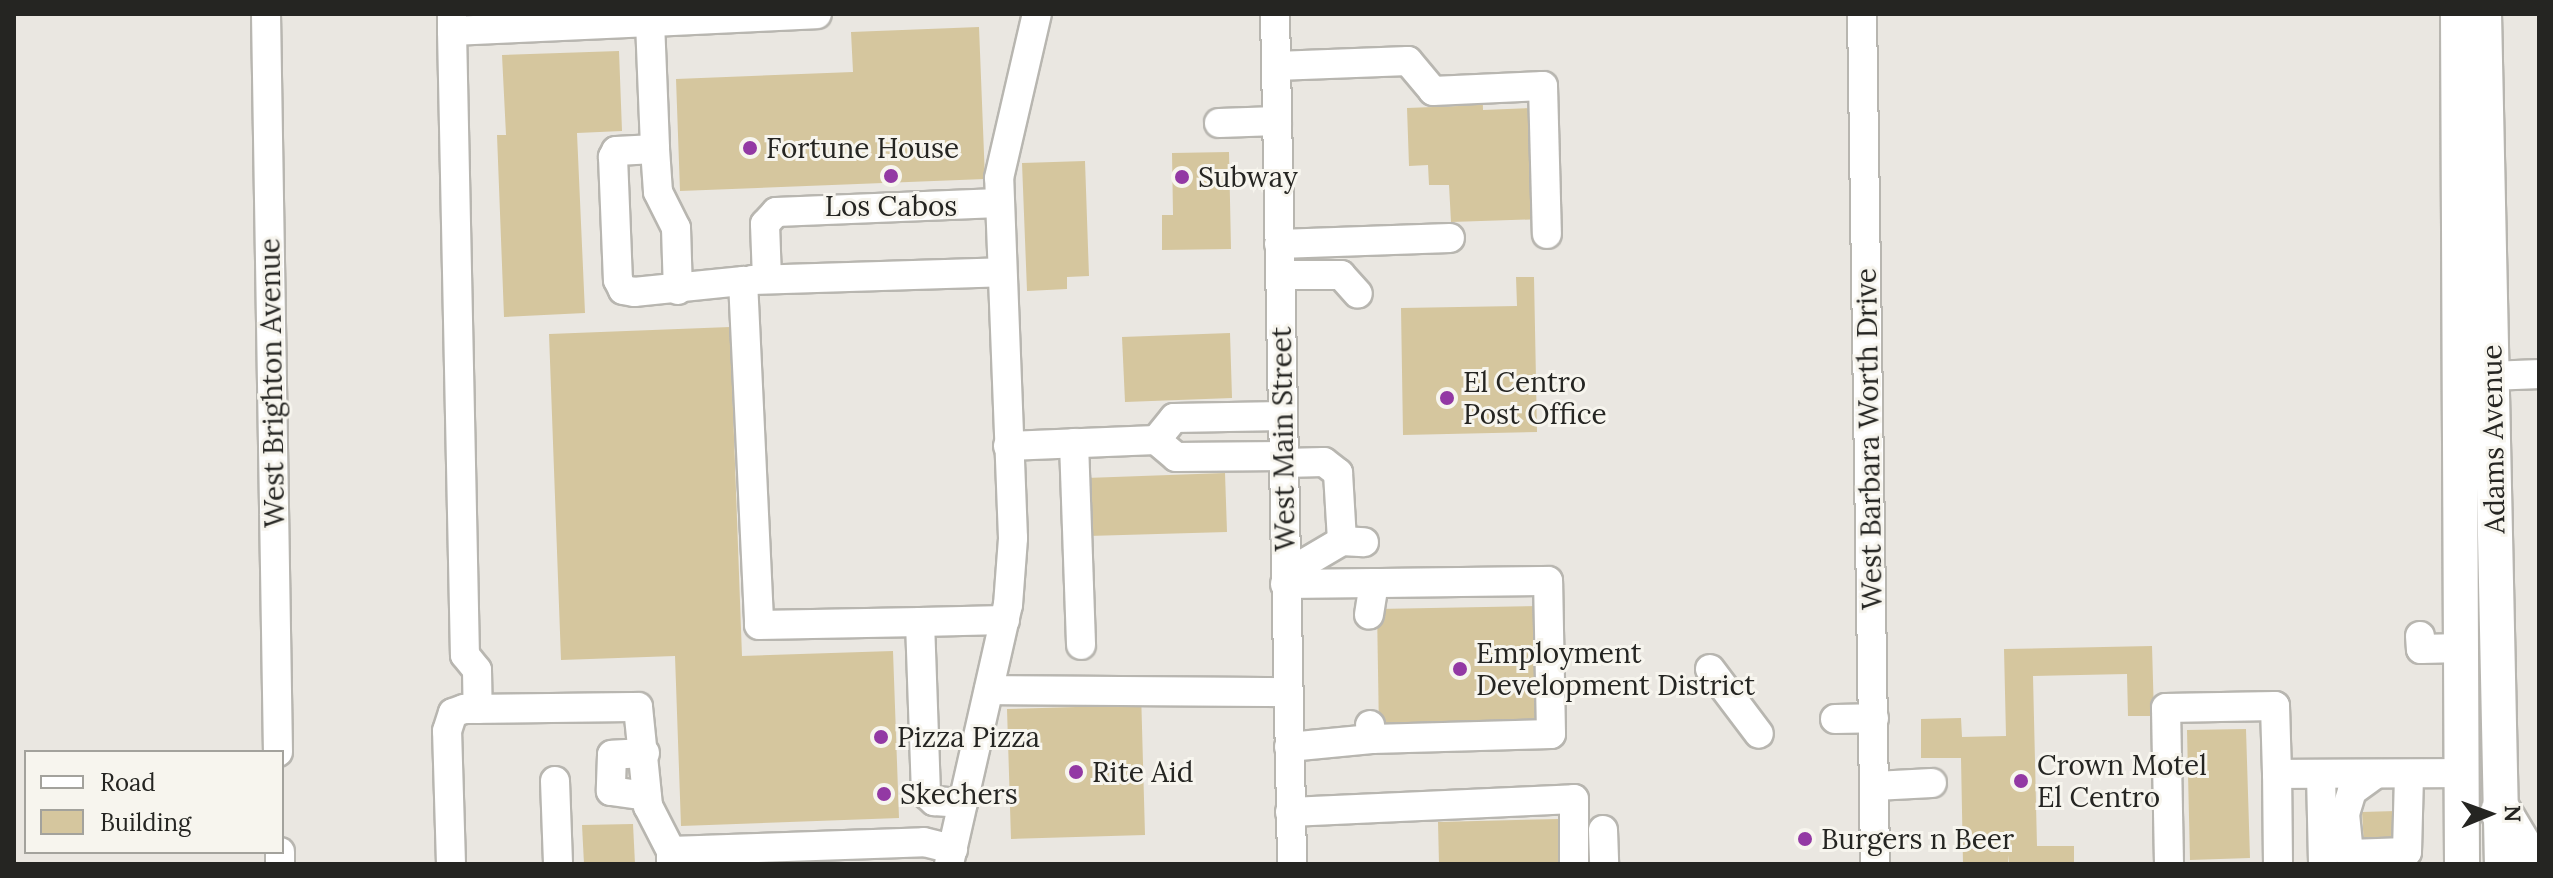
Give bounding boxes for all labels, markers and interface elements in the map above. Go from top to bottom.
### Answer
place label: Fortune House [766,131,959,165]
marker: Fortune House [741,139,759,157]
place label: Subway [1198,160,1298,194]
marker: Los Cabos [882,167,900,185]
marker: Subway [1173,168,1191,186]
place label: Los Cabos [825,189,957,223]
street label: West Brighton Avenue [253,238,291,528]
street label: West Barbara Worth Drive [1849,268,1889,610]
street label: West Main Street [1264,326,1302,552]
street label: Adams Avenue [2475,344,2511,534]
place label: El Centro Post Office [1463,365,1607,431]
marker: El Centro Post Office [1438,389,1456,407]
place label: Employment Development District [1476,636,1755,702]
marker: Employment Development District [1451,660,1469,678]
place label: Pizza Pizza [897,720,1040,754]
marker: Pizza Pizza [872,728,890,746]
place label: Crown Motel El Centro [2037,748,2207,814]
legend [24,750,284,854]
place label: Rite Aid [1092,755,1193,789]
marker: Rite Aid [1067,763,1085,781]
text: Road [100,767,156,798]
marker: Crown Motel El Centro [2012,772,2030,790]
north arrow [2449,774,2529,854]
place label: Skechers [900,777,1018,811]
marker: Skechers [875,785,893,803]
text: N [2499,805,2527,822]
text: Building [100,807,191,838]
place label: Burgers n Beer [1821,822,2014,856]
marker: Burgers n Beer [1796,830,1814,848]

